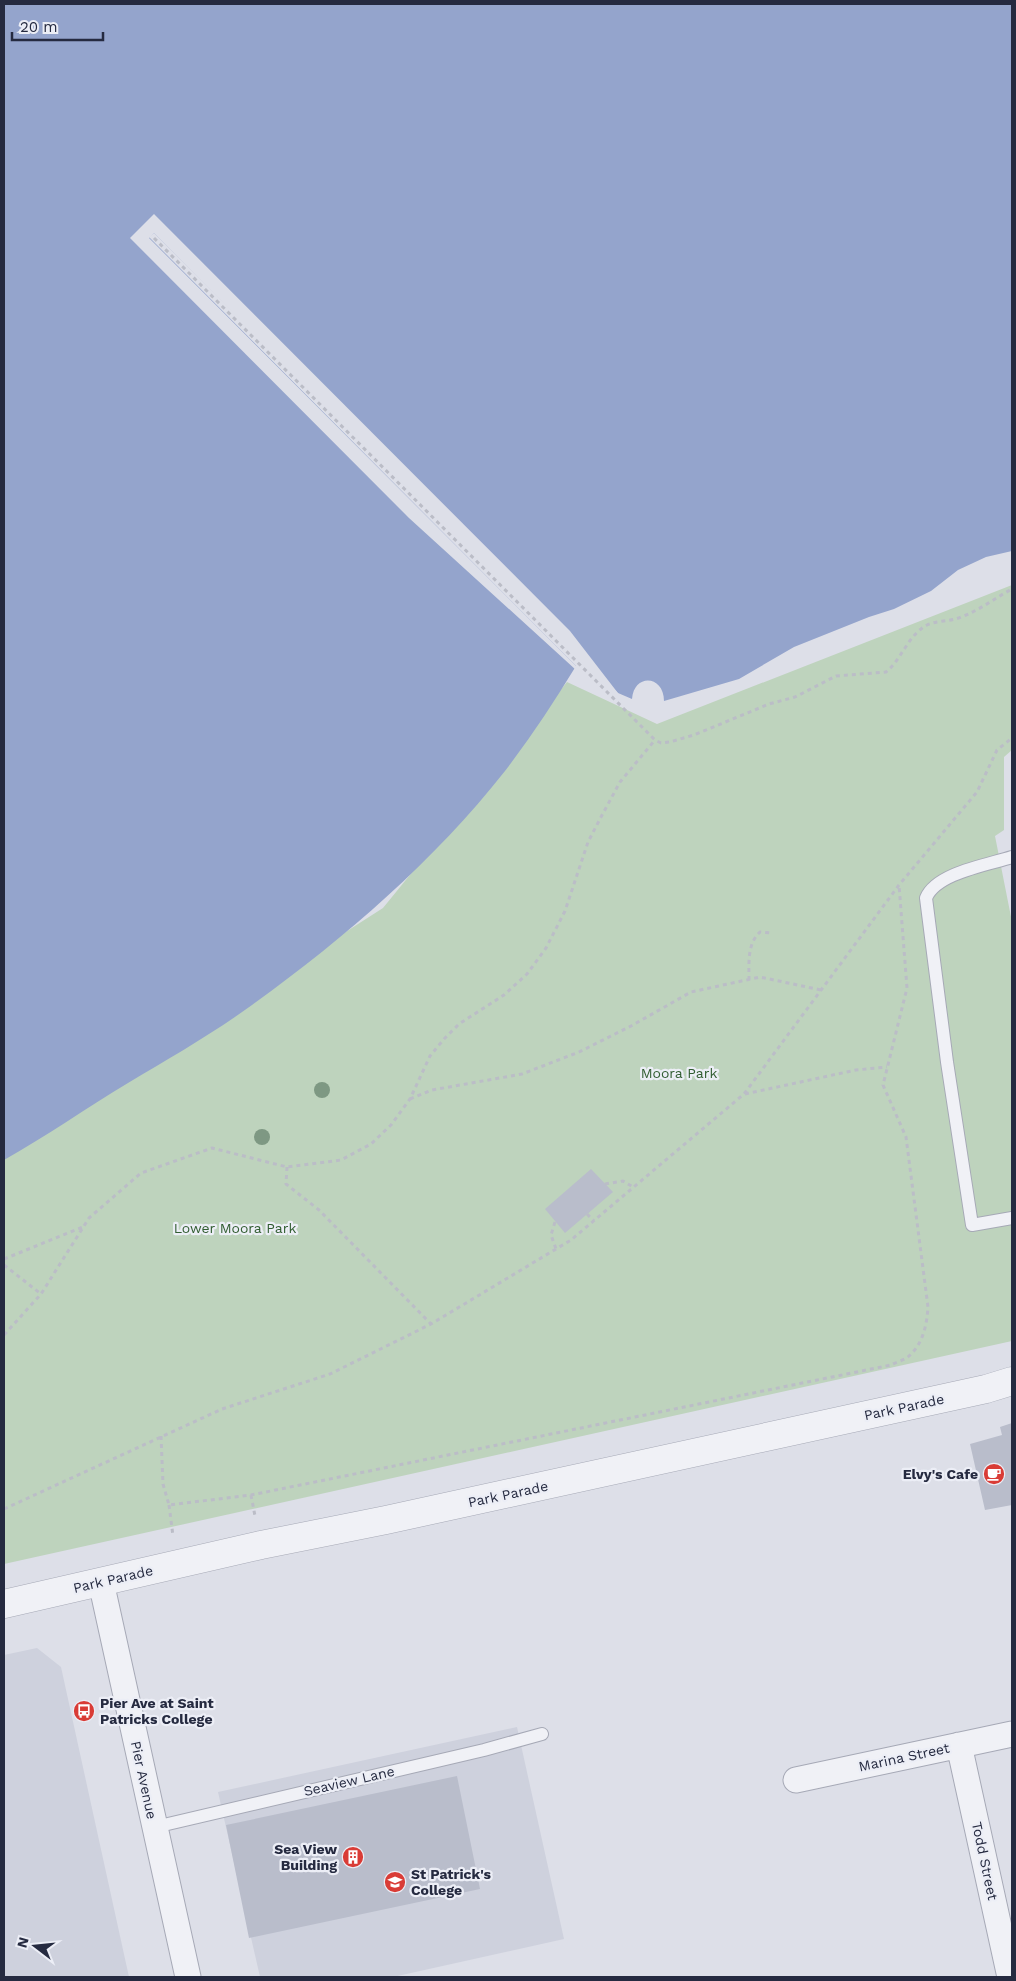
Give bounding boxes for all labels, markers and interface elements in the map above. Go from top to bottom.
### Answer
scale bar [12,10,104,42]
text: 20 m [20,18,58,36]
park label: Moora Park [641,1065,717,1081]
park label: Lower Moora Park [174,1220,296,1236]
street label: Park Parade [863,1391,945,1423]
cafe icon: Elvy's Cafe [982,1462,1006,1486]
place label: Elvy's Cafe [903,1466,978,1482]
street label: Park Parade [467,1478,549,1510]
street label: Park Parade [72,1562,154,1596]
place label: Pier Ave at Saint Patricks College [100,1695,214,1727]
bus stop icon: Pier Ave at Saint Patricks College [72,1699,96,1723]
street label: Pier Avenue [128,1739,160,1821]
street label: Marina Street [857,1740,951,1774]
street label: Seaview Lane [302,1763,396,1799]
street label: Todd Street [969,1820,1001,1902]
place label: Sea View Building [274,1841,337,1873]
building icon: Sea View Building [341,1845,365,1869]
place label: St Patrick's College [411,1866,492,1898]
school or university icon: St Patrick's College [383,1870,407,1894]
north arrow [10,1921,60,1971]
text: N [13,1935,32,1950]

